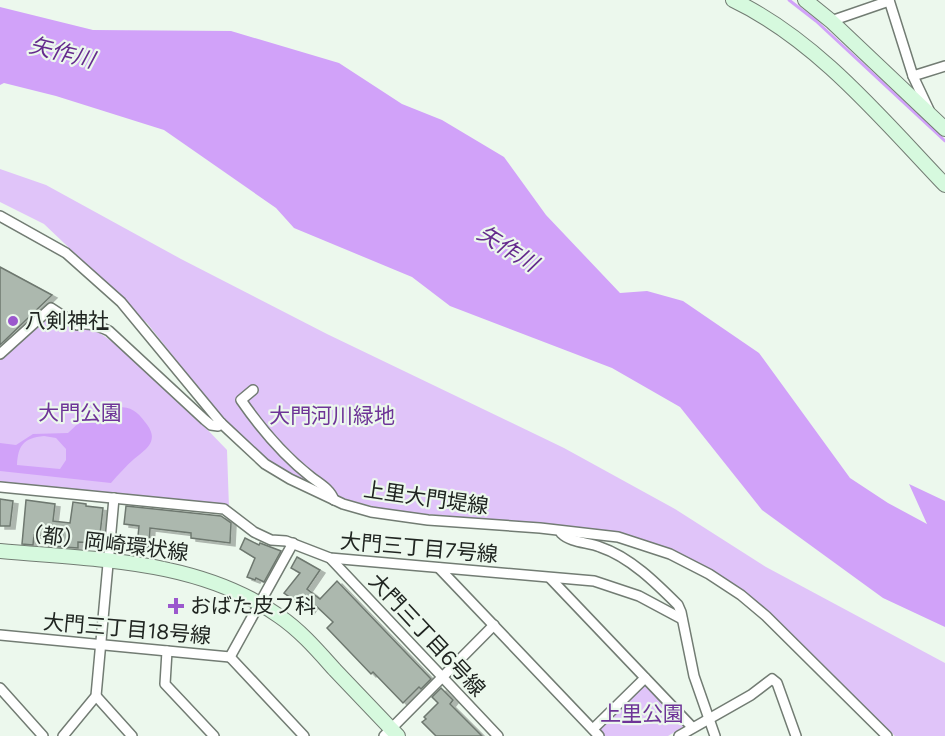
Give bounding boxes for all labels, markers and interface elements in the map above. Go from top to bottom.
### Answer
water label: 矢作川 [27,31,99,74]
water label: 矢作川 [473,219,545,278]
place label: 八剣神社 [25,308,109,333]
marker: 八剣神社 [6,314,20,328]
park label: 大門公園 [38,400,122,425]
park label: 大門河川緑地 [269,403,395,428]
street label: 上里大門堤線 [362,476,490,519]
street label: （都）岡崎環状線 [20,520,190,565]
street label: 大門三丁目7号線 [339,528,499,567]
street label: 大門三丁目6号線 [364,568,491,701]
place label: おばた皮フ科 [190,593,316,618]
marker: おばた皮フ科 [167,597,185,615]
street label: 大門三丁目18号線 [42,609,212,648]
park label: 上里公園 [600,701,684,726]

